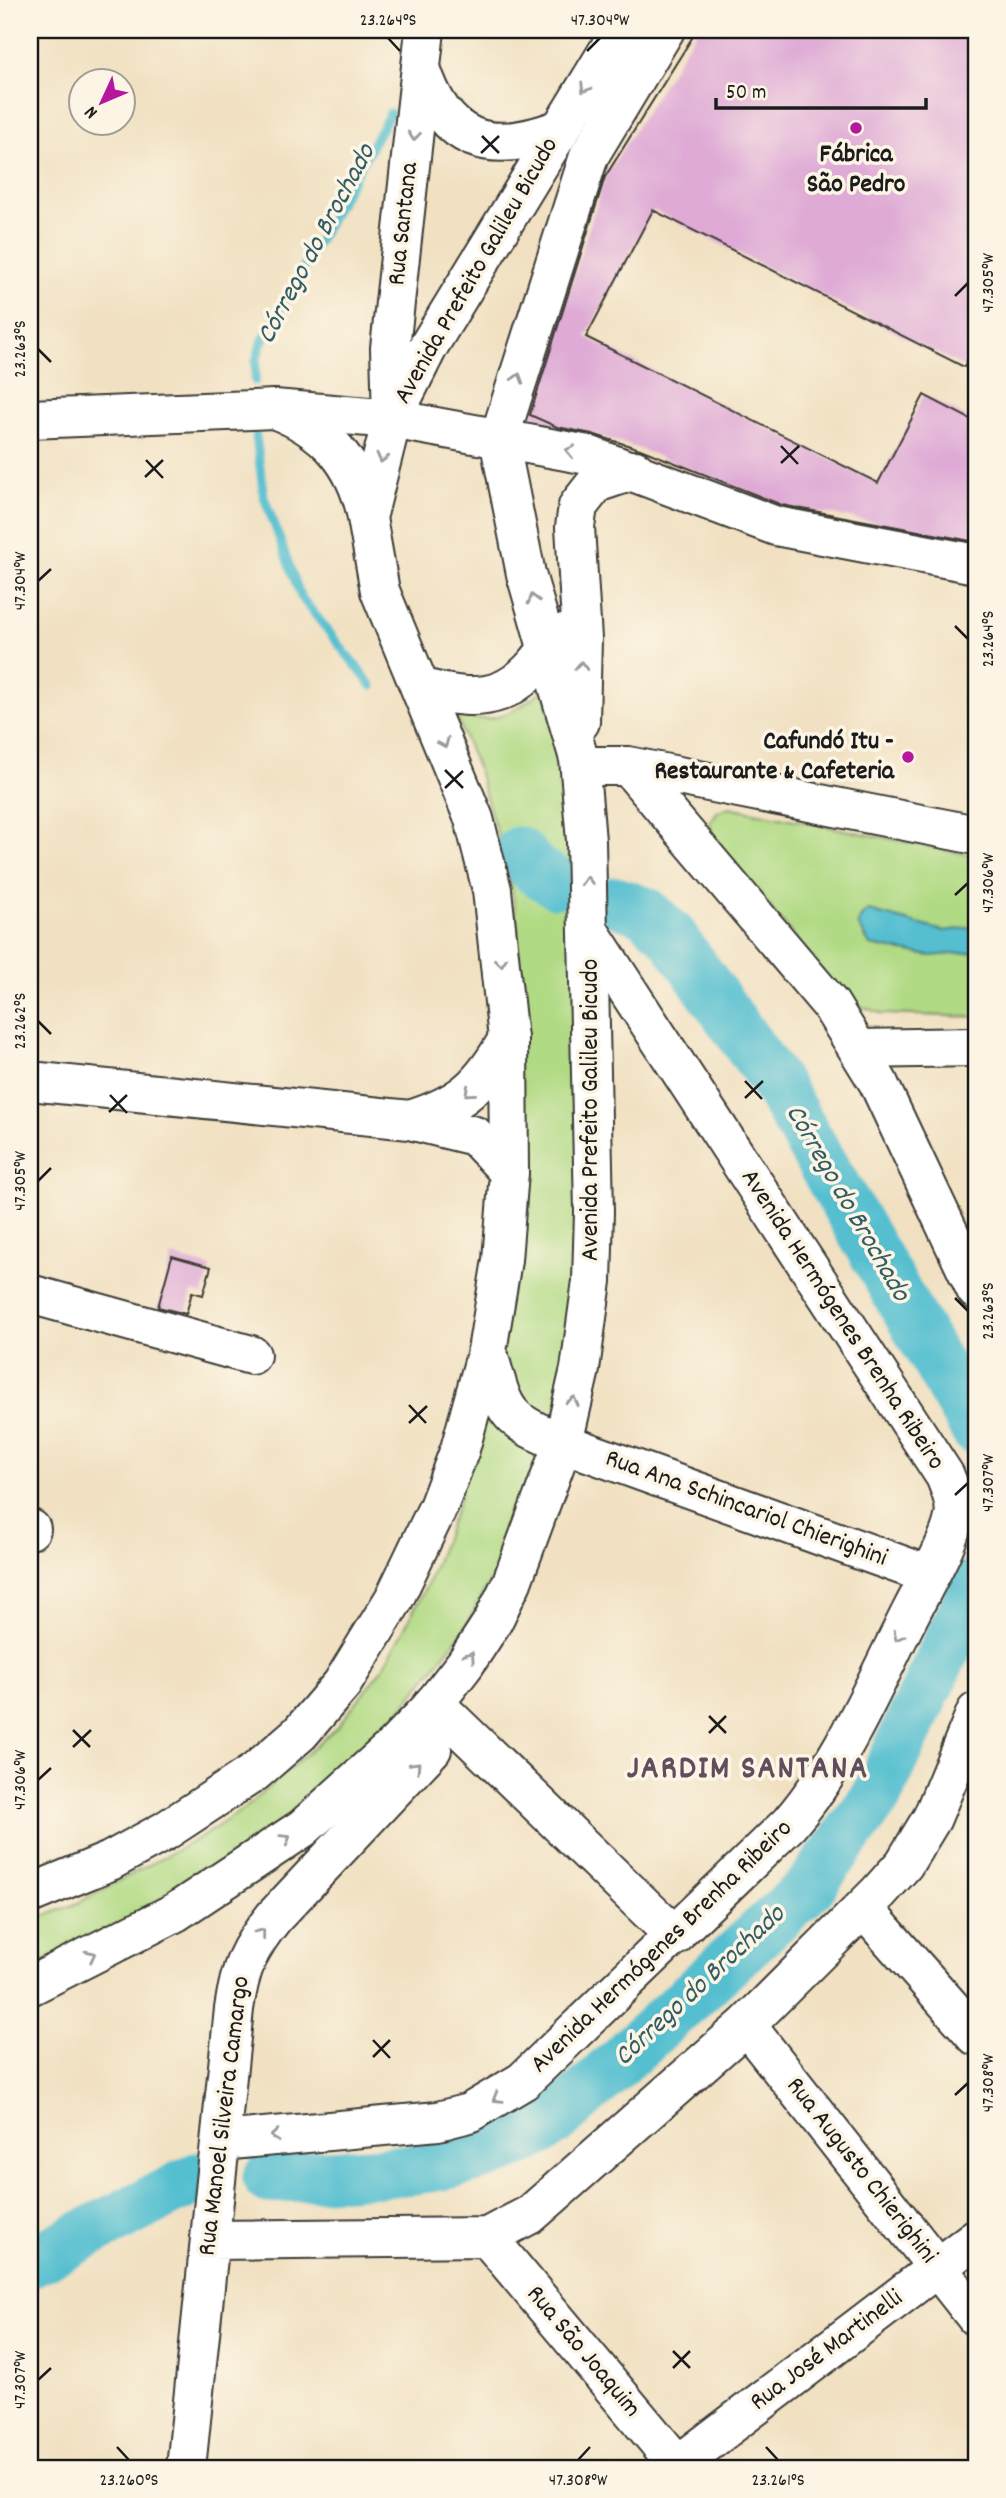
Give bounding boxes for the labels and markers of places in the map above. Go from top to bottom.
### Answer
marker: Fábrica São Pedro [848,120,864,136]
place label: Fábrica São Pedro [807,137,906,204]
place label: Cafundó Itu - Restaurante & Cafeteria [654,724,895,791]
marker: Cafundó Itu - Restaurante & Cafeteria [900,749,916,765]

